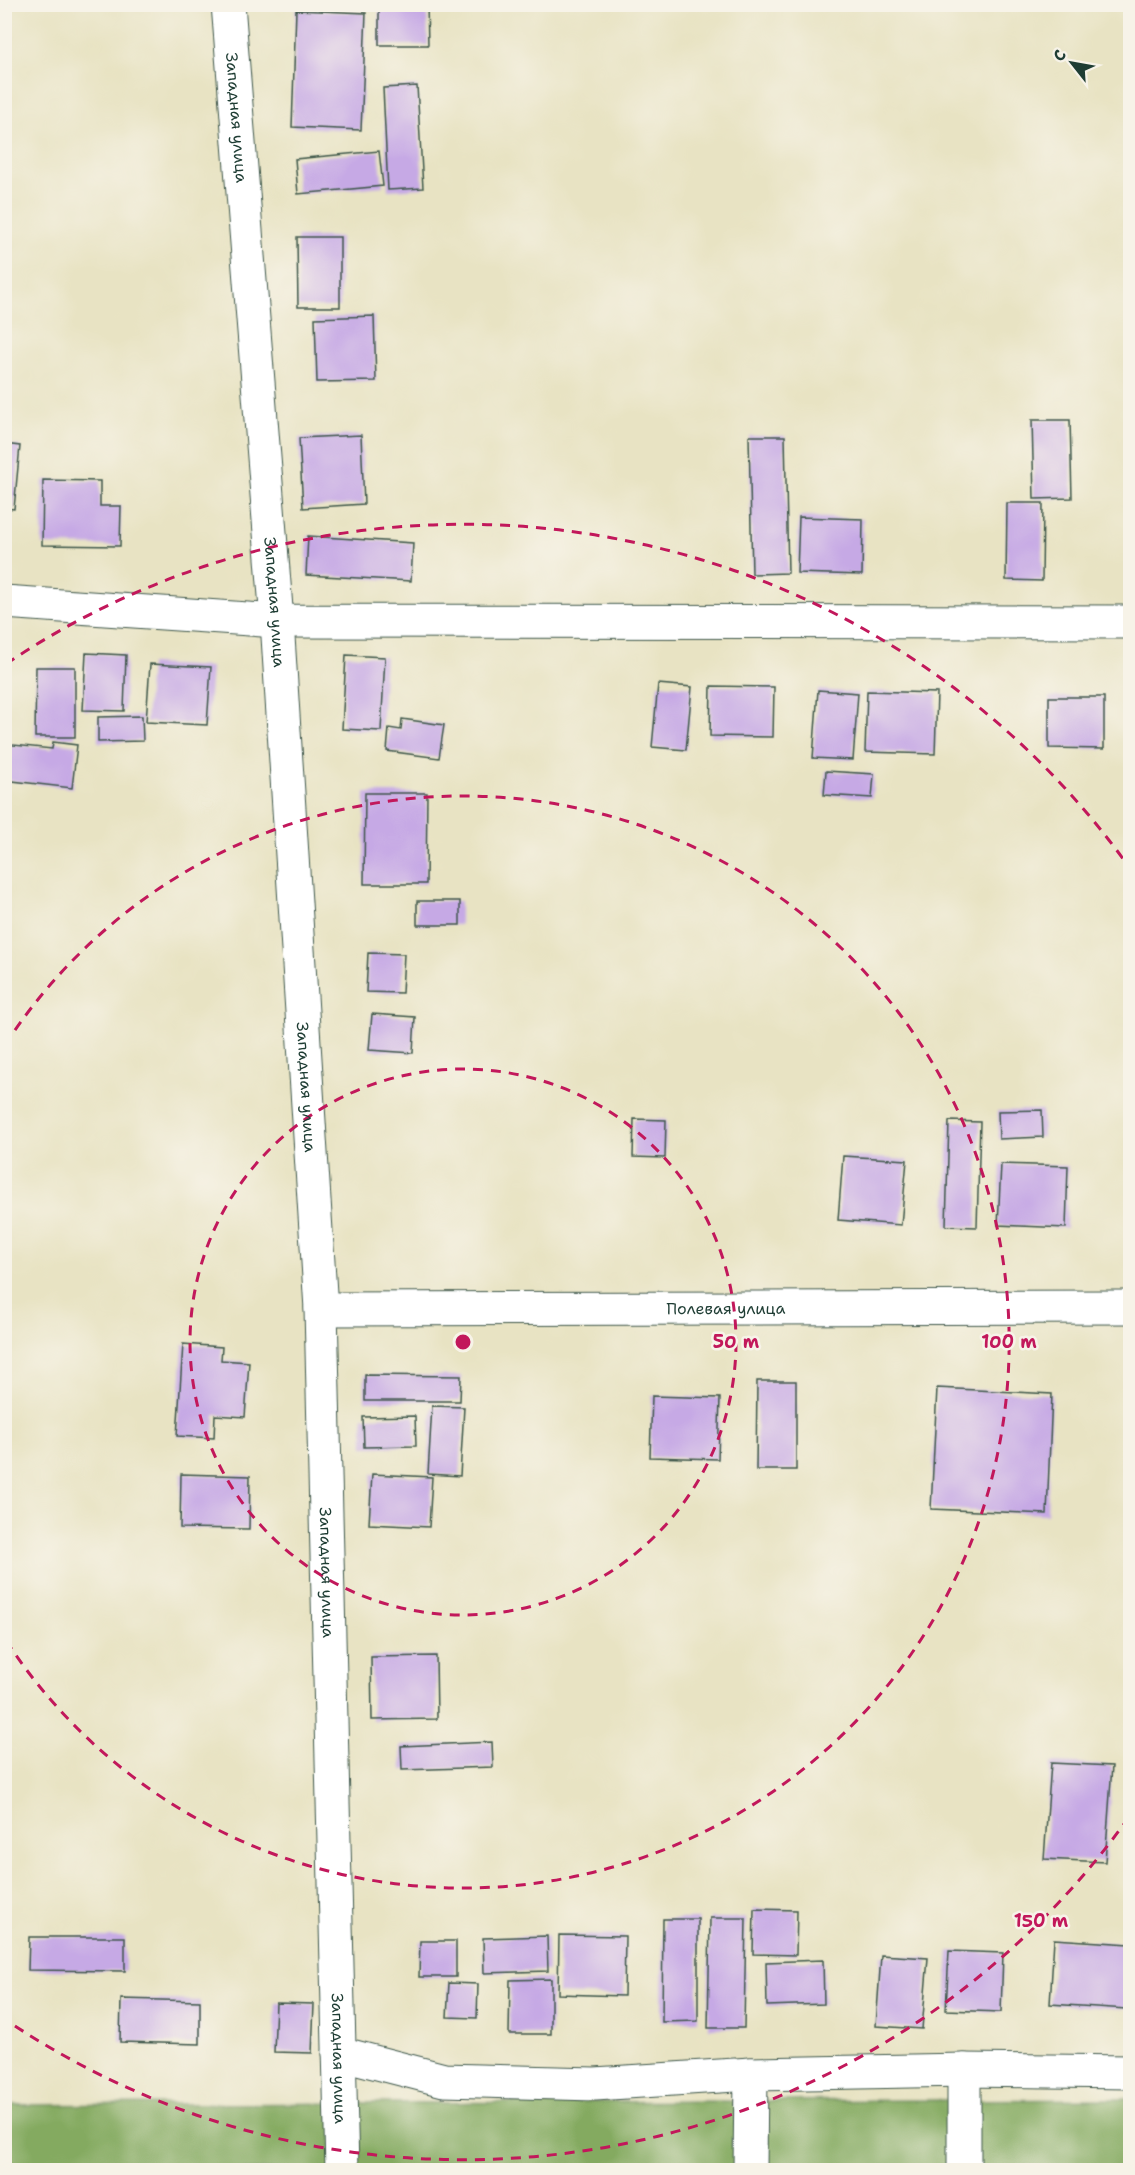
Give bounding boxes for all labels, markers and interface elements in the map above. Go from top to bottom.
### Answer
north arrow [1042,33,1102,93]
text: С [1048,46,1071,65]
street label: Западная улица [221,52,253,184]
street label: Западная улица [260,536,290,668]
street label: Западная улица [292,1021,321,1153]
street label: Полевая улица [667,1297,786,1319]
text: 50 m [713,1330,760,1354]
text: 100 m [981,1330,1037,1354]
centre of rings [453,1332,473,1352]
street label: Западная улица [315,1507,340,1638]
text: 150 m [1014,1909,1069,1933]
street label: Западная улица [327,1993,351,2124]

